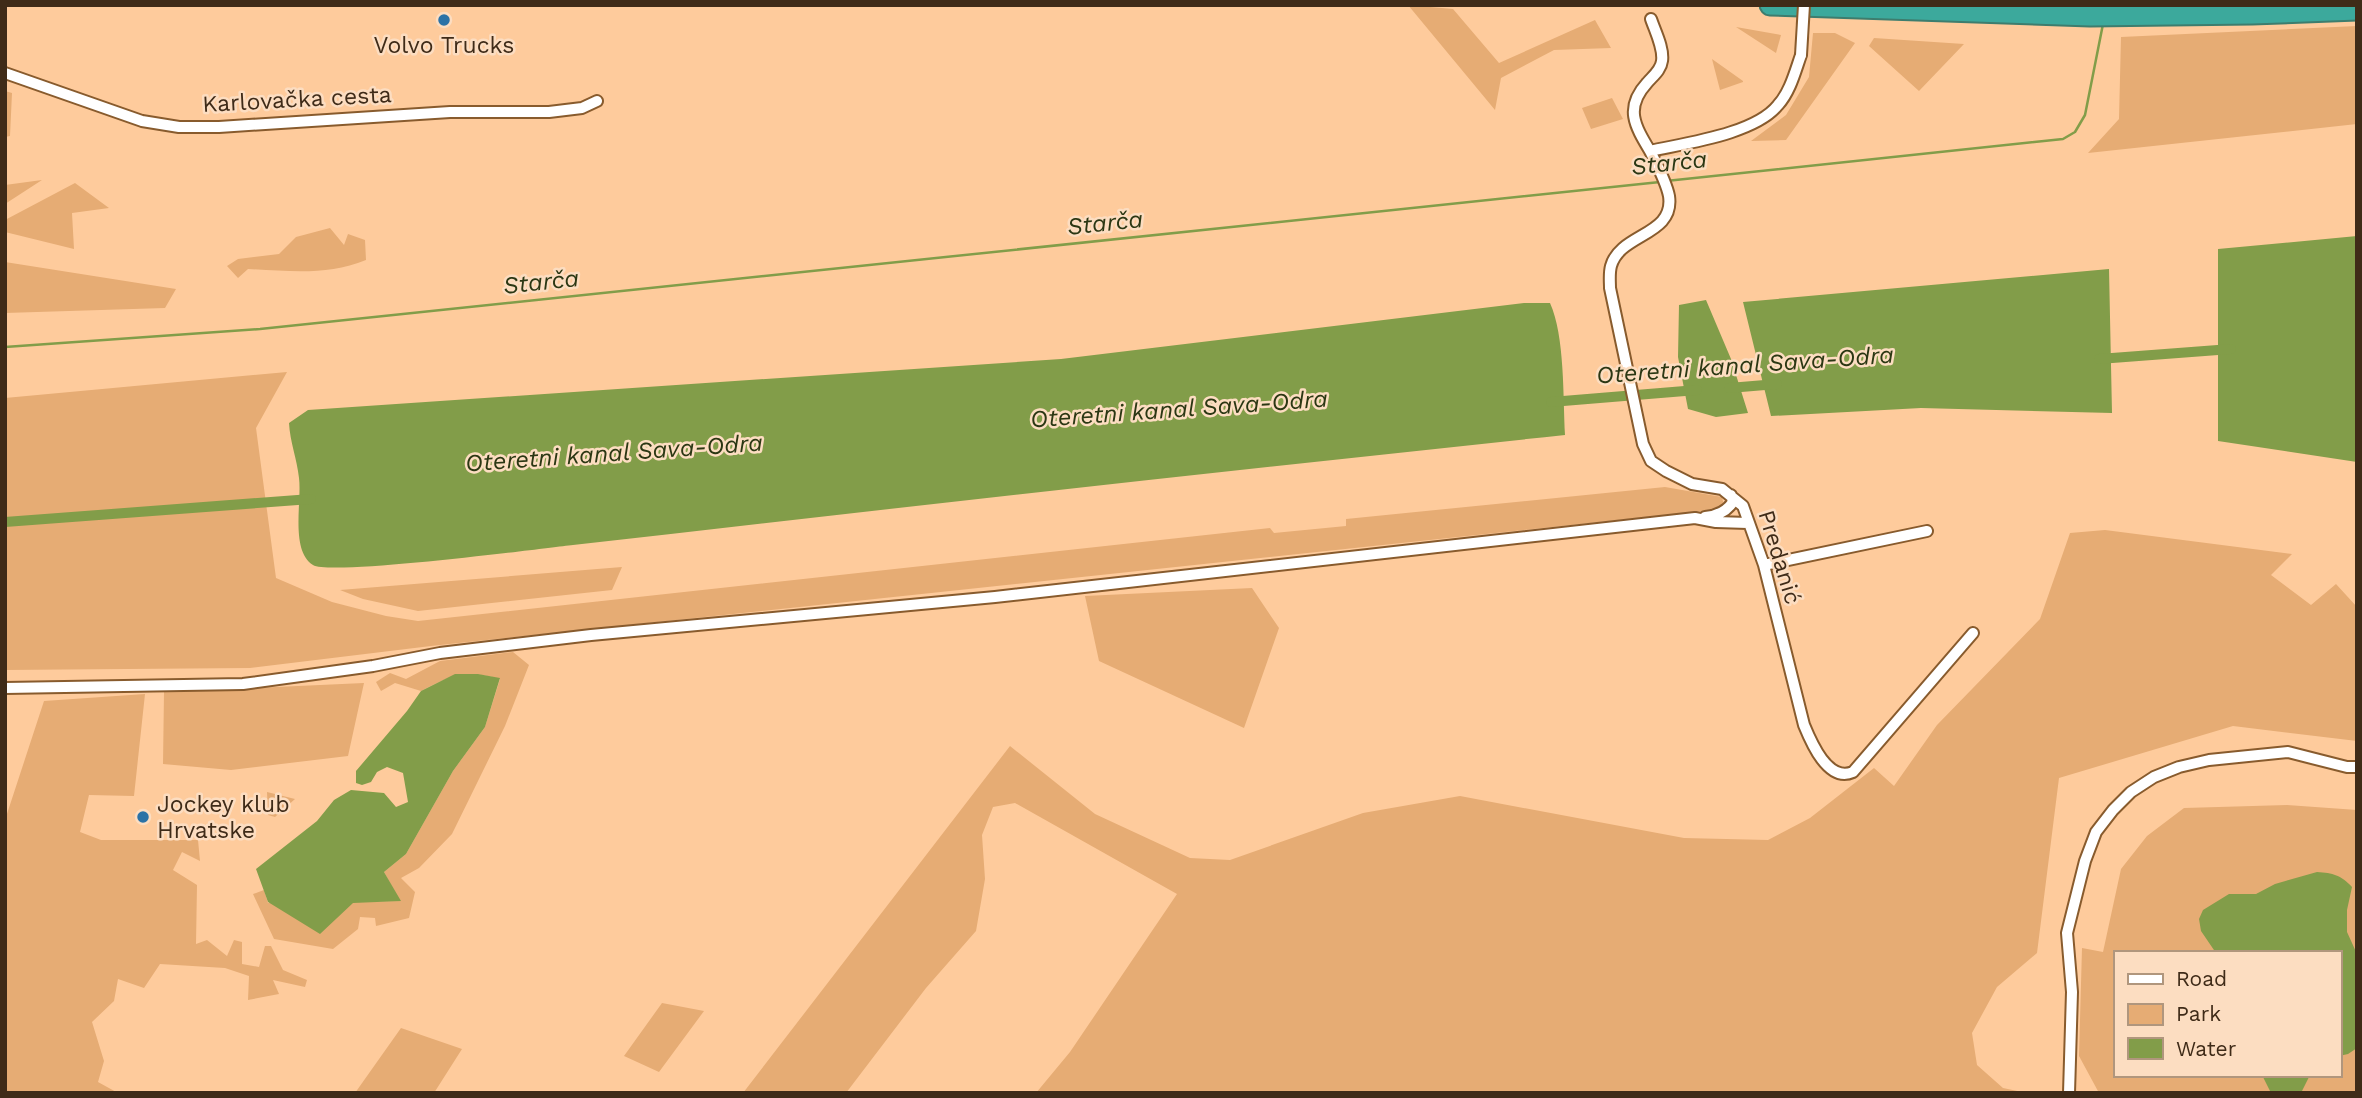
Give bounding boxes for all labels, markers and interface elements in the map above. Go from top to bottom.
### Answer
marker: Volvo Trucks [436,12,452,28]
place label: Volvo Trucks [374,32,514,59]
street label: Karlovačka cesta [202,81,392,118]
water label: Starča [1630,145,1709,181]
water label: Starča [1066,205,1145,241]
water label: Starča [502,264,581,300]
water label: Oteretni kanal Sava-Odra [1595,341,1895,389]
water label: Oteretni kanal Sava-Odra [1029,385,1329,433]
water label: Oteretni kanal Sava-Odra [464,429,764,477]
street label: Predanić [1752,507,1807,607]
place label: Jockey klub Hrvatske [157,791,290,844]
marker: Jockey klub Hrvatske [135,809,151,825]
legend [2114,951,2341,1077]
text: Road [2176,966,2227,991]
text: Park [2176,1001,2221,1026]
text: Water [2176,1036,2237,1061]

